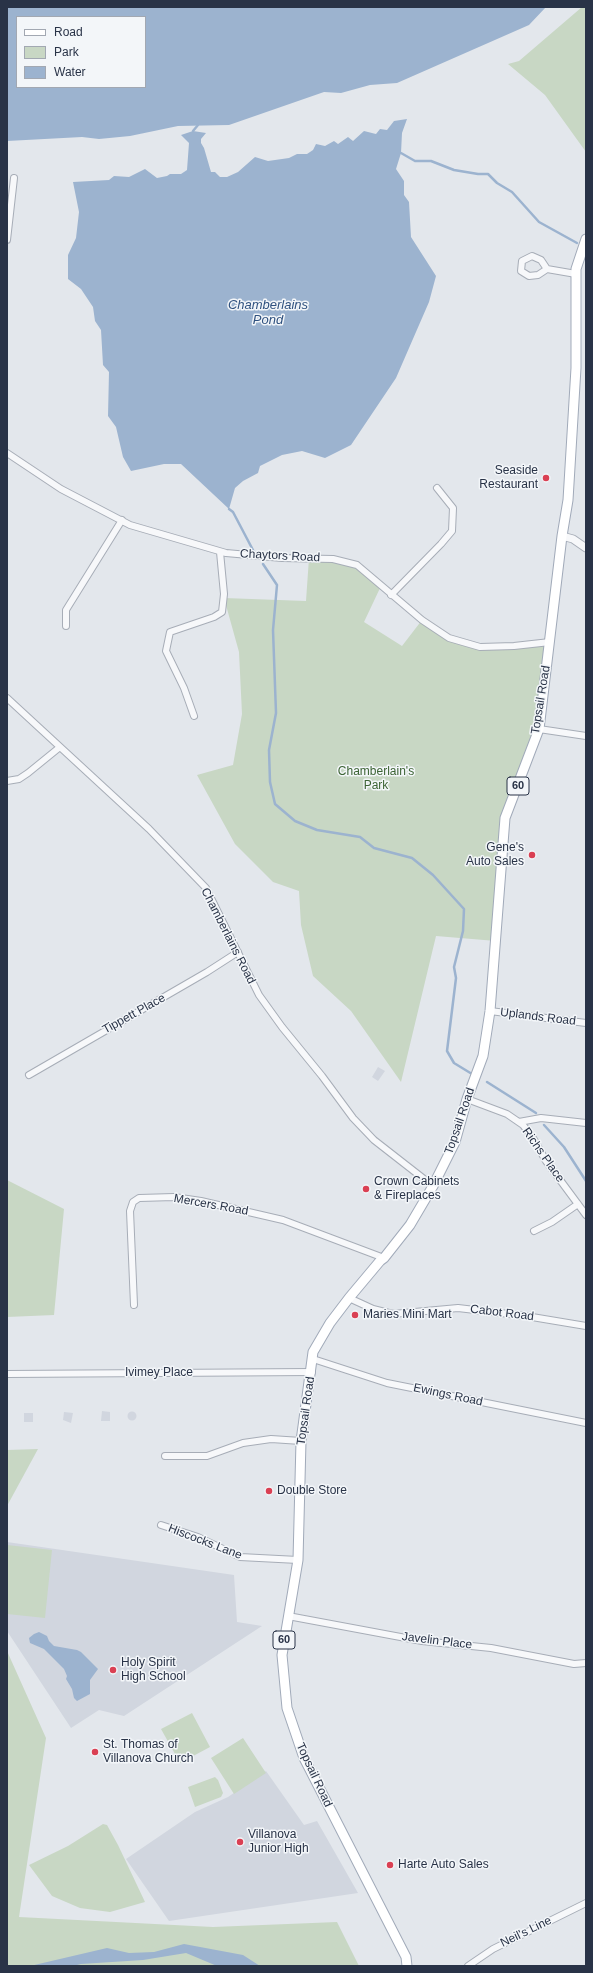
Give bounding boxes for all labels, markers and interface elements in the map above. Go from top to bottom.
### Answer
legend [16,16,146,88]
text: Road [54,25,83,39]
text: Park [54,45,79,59]
text: Water [54,65,86,79]
water label: Chamberlains Pond [228,297,308,328]
place label: Seaside Restaurant [479,464,538,492]
marker: Seaside Restaurant [541,473,551,483]
street label: Chaytors Road [240,547,320,565]
street label: Topsail Road [528,665,554,735]
park label: Chamberlain's Park [338,765,414,793]
road number: 60 [507,777,529,795]
place label: Gene's Auto Sales [466,841,524,869]
marker: Gene's Auto Sales [527,850,537,860]
street label: Chamberlains Road [198,885,258,987]
street label: Tippett Place [100,991,168,1037]
street label: Uplands Road [499,1005,577,1029]
street label: Topsail Road [442,1086,478,1156]
street label: Richs Place [519,1125,567,1185]
place label: Crown Cabinets & Fireplaces [374,1175,459,1203]
marker: Crown Cabinets & Fireplaces [361,1184,371,1194]
street label: Mercers Road [173,1191,249,1219]
street label: Cabot Road [469,1302,535,1324]
place label: Maries Mini Mart [363,1308,452,1322]
marker: Maries Mini Mart [350,1310,360,1320]
street label: Ivimey Place [125,1366,193,1380]
street label: Topsail Road [294,1376,318,1446]
street label: Ewings Road [412,1381,484,1409]
place label: Double Store [277,1484,347,1498]
marker: Double Store [264,1486,274,1496]
street label: Hiscocks Lane [166,1521,244,1563]
street label: Javelin Place [401,1630,473,1652]
road number: 60 [273,1631,295,1649]
place label: Holy Spirit High School [121,1656,186,1684]
marker: Holy Spirit High School [108,1665,118,1675]
place label: St. Thomas of Villanova Church [103,1738,193,1766]
street label: Topsail Road [293,1741,335,1809]
marker: St. Thomas of Villanova Church [90,1747,100,1757]
place label: Villanova Junior High [248,1828,309,1856]
marker: Villanova Junior High [235,1837,245,1847]
place label: Harte Auto Sales [398,1858,489,1872]
marker: Harte Auto Sales [385,1860,395,1870]
street label: Neil's Line [498,1913,554,1951]

